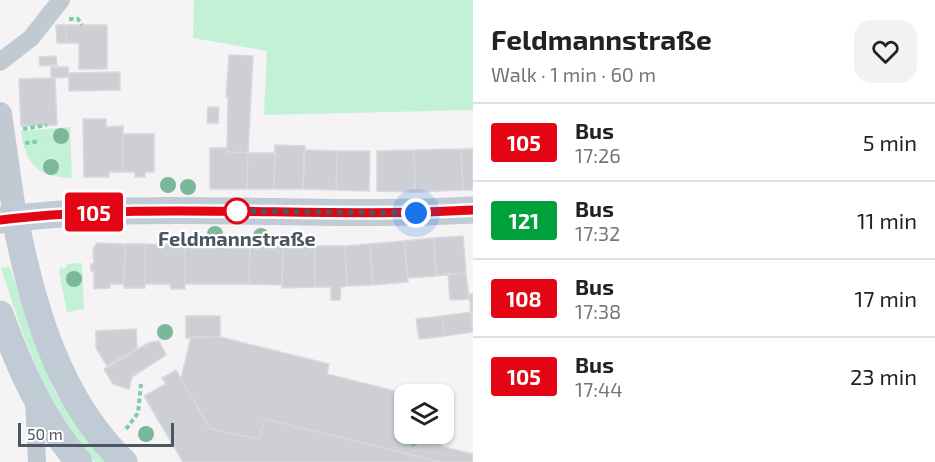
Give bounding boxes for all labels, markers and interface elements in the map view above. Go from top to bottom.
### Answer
button: heart [854,20,917,83]
text: Feldmannstraße [491,22,712,56]
text: Walk · 1 min · 60 m [491,62,656,86]
text: Bus [575,117,614,143]
text: 5 min [863,129,917,155]
text: 105 [507,130,541,155]
text: 17:26 [575,143,621,167]
line badge: 105 [60,192,128,232]
text: Bus [575,195,614,221]
marker: Feldmannstraße [224,198,250,224]
your location [401,198,431,228]
text: 105 [77,200,111,225]
text: 11 min [857,207,917,233]
text: 121 [509,208,539,233]
text: 17:32 [575,221,620,245]
place label: Feldmannstraße [158,226,316,250]
text: Bus [575,273,614,299]
text: 17 min [855,285,917,311]
text: 108 [506,286,542,311]
text: 17:38 [575,299,621,323]
text: Bus [575,351,614,377]
text: 23 min [850,363,917,389]
text: 105 [507,364,541,389]
text: 17:44 [575,377,623,401]
map controls [394,384,454,444]
button: layers [394,384,454,444]
scale bar [18,420,174,448]
text: 50 m [27,424,63,443]

